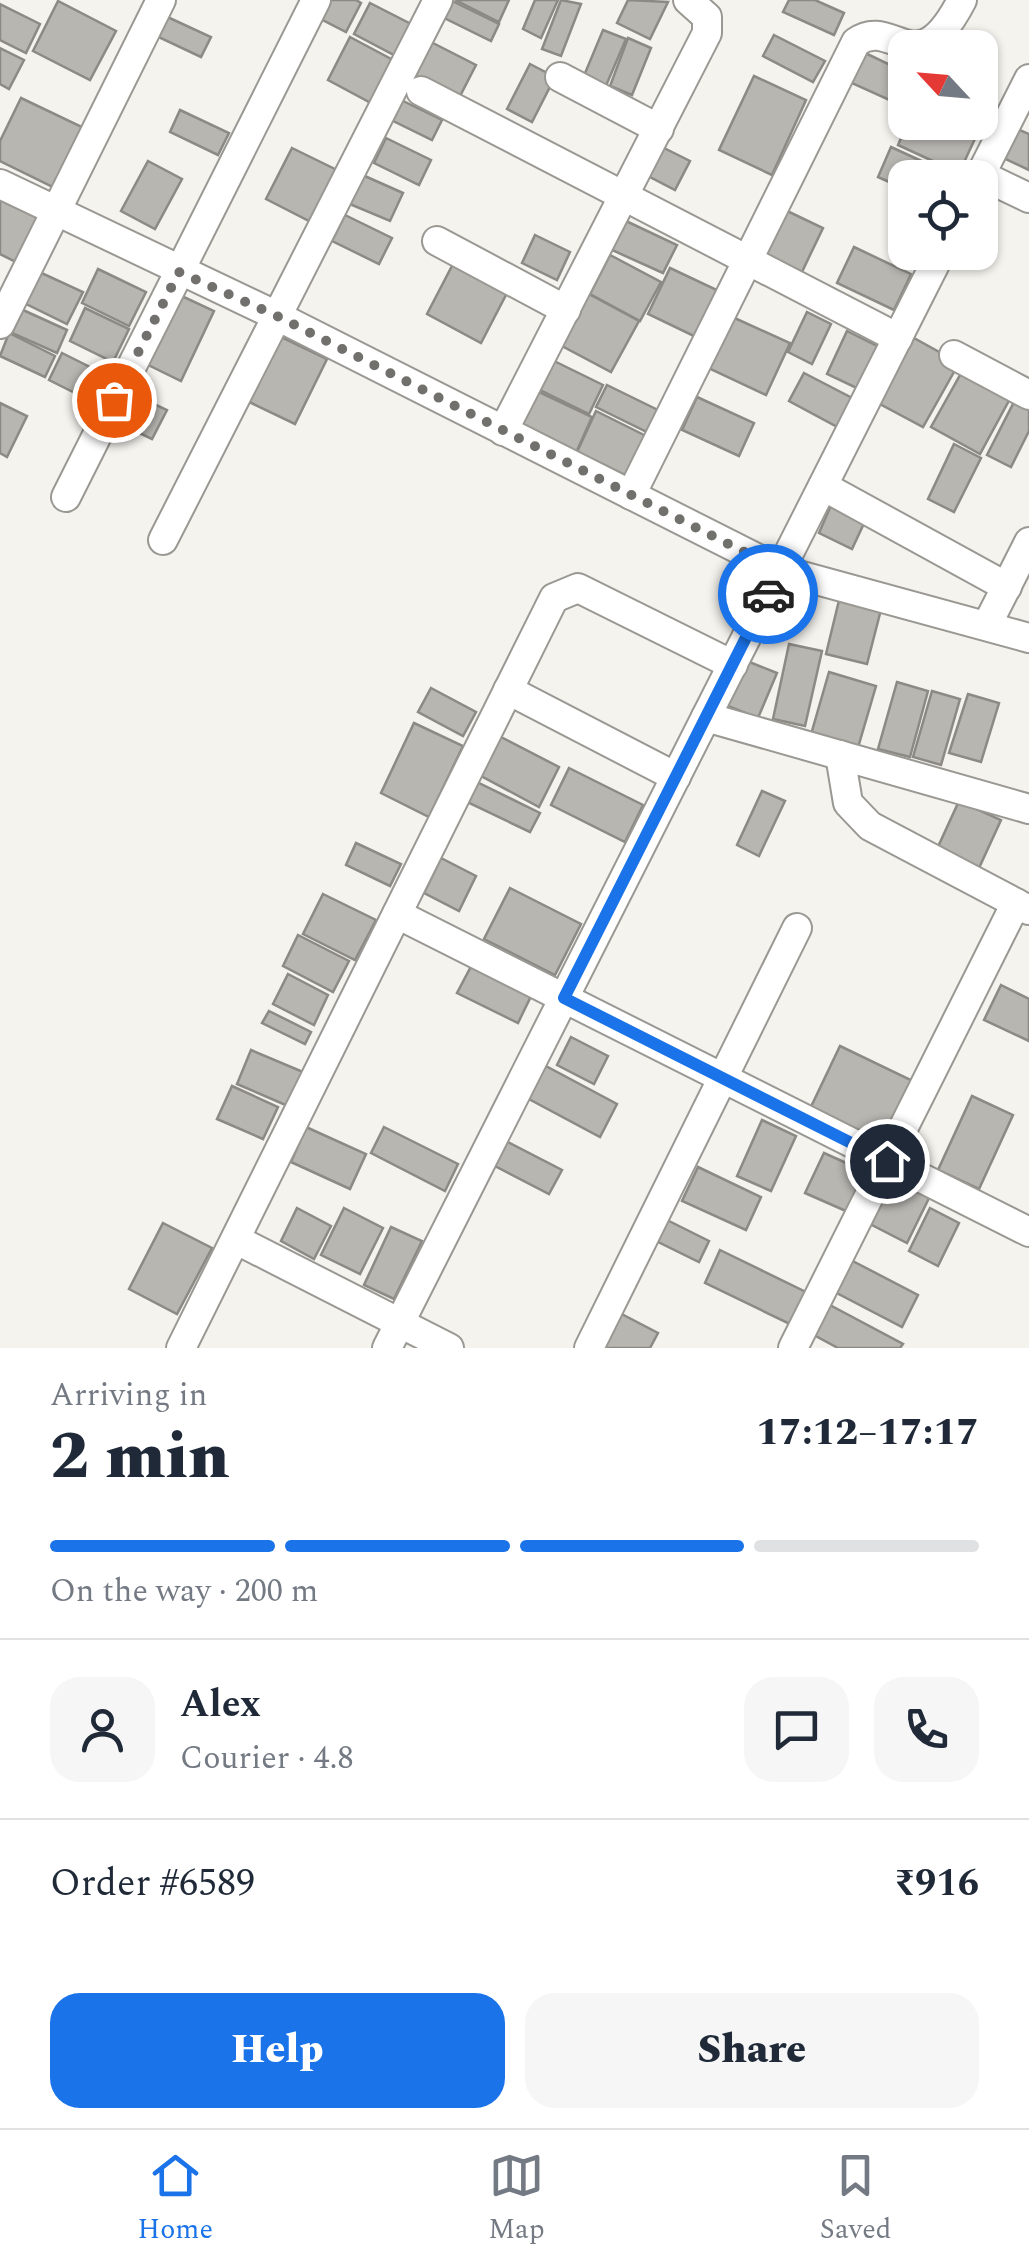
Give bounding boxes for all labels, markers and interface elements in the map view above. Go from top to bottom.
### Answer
north arrow [888,30,998,140]
map controls [888,30,998,270]
button: locate [888,160,998,270]
pin [72,358,157,443]
icon: bag [87,373,142,428]
courier [718,544,818,644]
icon: car [741,567,796,622]
pin [845,1119,930,1204]
icon: home [860,1134,915,1189]
text: Arriving in [50,1371,207,1420]
text: 17:12–17:17 [756,1404,979,1462]
text: 2 min [50,1408,230,1507]
text: On the way · 200 m [50,1567,318,1616]
text: Alex [180,1676,261,1734]
button: person [50,1677,155,1782]
button: chat [744,1677,849,1782]
button: phone [874,1677,979,1782]
text: Courier · 4.8 [180,1734,353,1783]
text: Order #6589 [50,1855,255,1913]
text: ₹916 [894,1855,979,1913]
button: Help [50,1993,505,2108]
button: Share [525,1993,979,2108]
tab: Home [138,2148,213,2251]
tab: Map [488,2148,545,2251]
tab: Saved [820,2148,891,2251]

